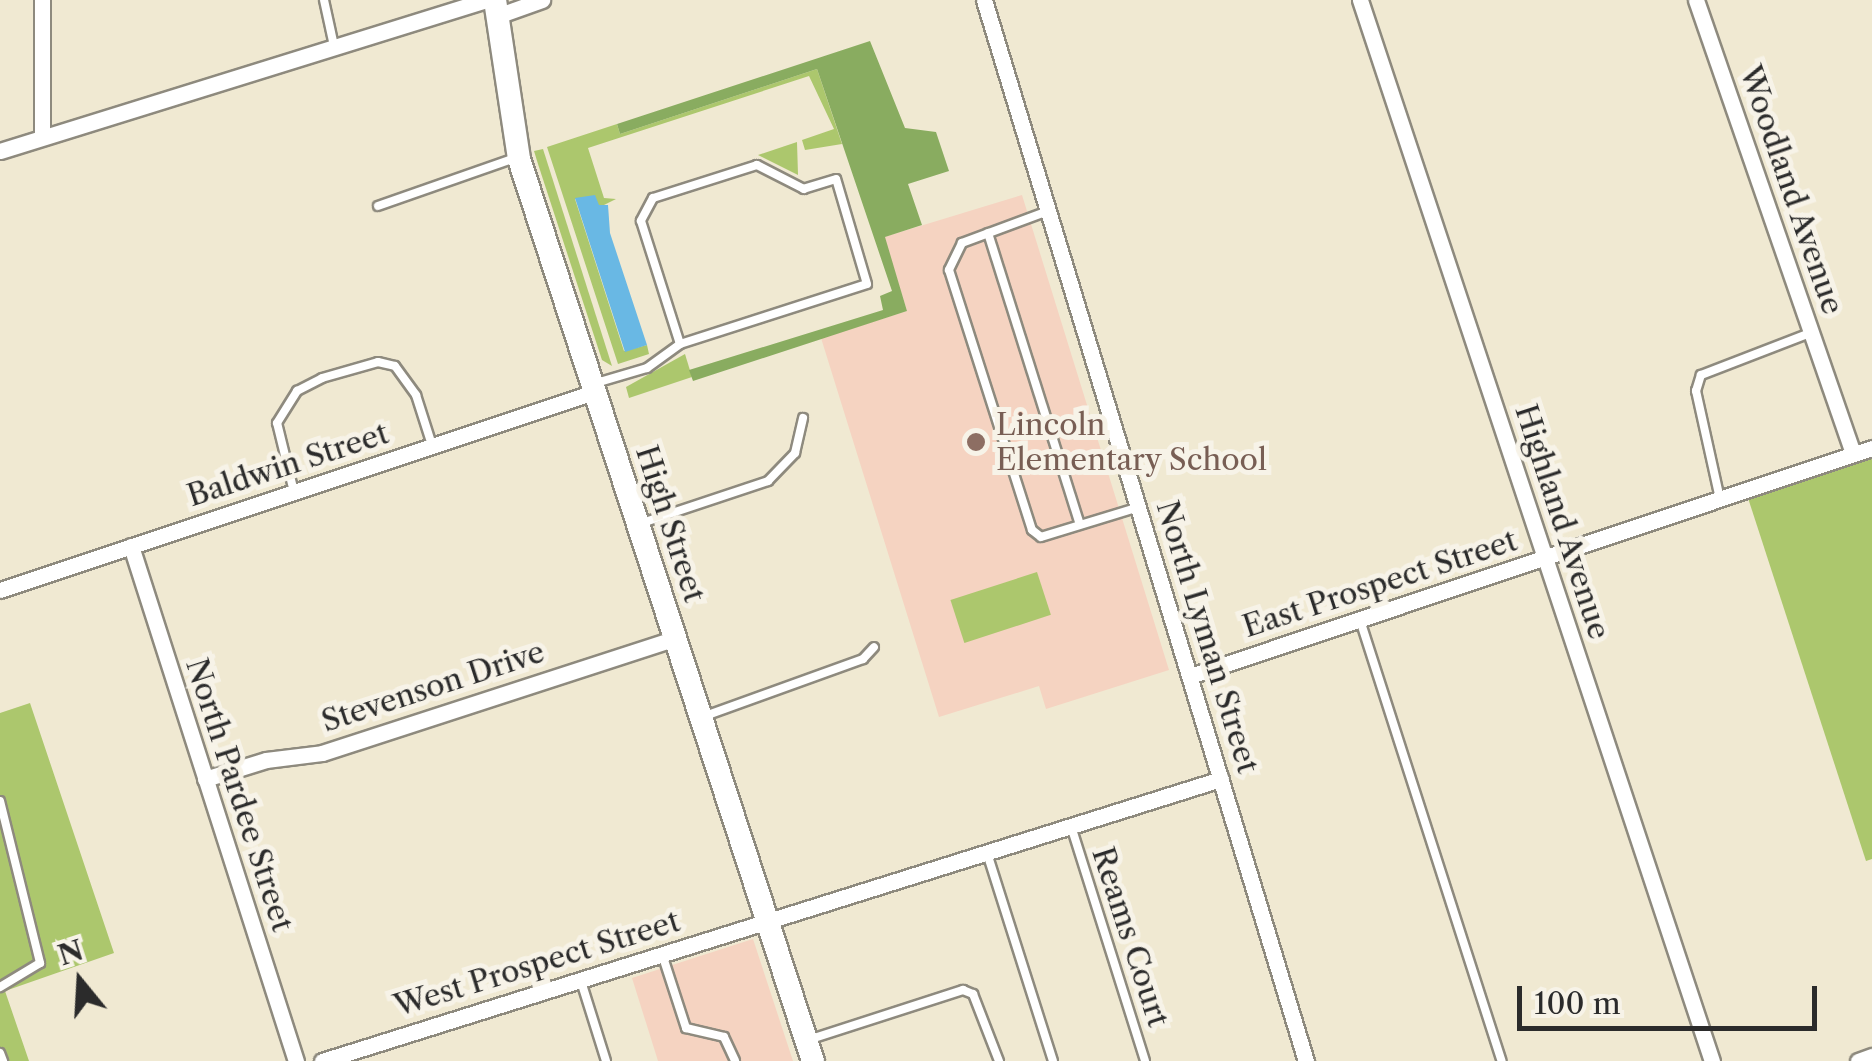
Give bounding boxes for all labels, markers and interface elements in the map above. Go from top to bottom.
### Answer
street label: Woodland Avenue [1731,60,1851,320]
street label: Highland Avenue [1507,400,1617,644]
place label: Lincoln Elementary School [996,407,1268,478]
street label: Baldwin Street [183,416,393,514]
marker: Lincoln Elementary School [965,431,987,453]
street label: High Street [628,441,712,607]
street label: North Lyman Street [1148,497,1266,777]
street label: East Prospect Street [1238,523,1522,645]
street label: Stevenson Drive [317,634,549,740]
street label: North Pardee Street [178,654,300,936]
street label: Reams Court [1084,843,1176,1031]
street label: West Prospect Street [390,903,684,1025]
north arrow [30,931,130,1031]
text: N [54,933,88,972]
scale bar [1522,966,1822,1028]
text: 100 m [1534,985,1621,1022]

